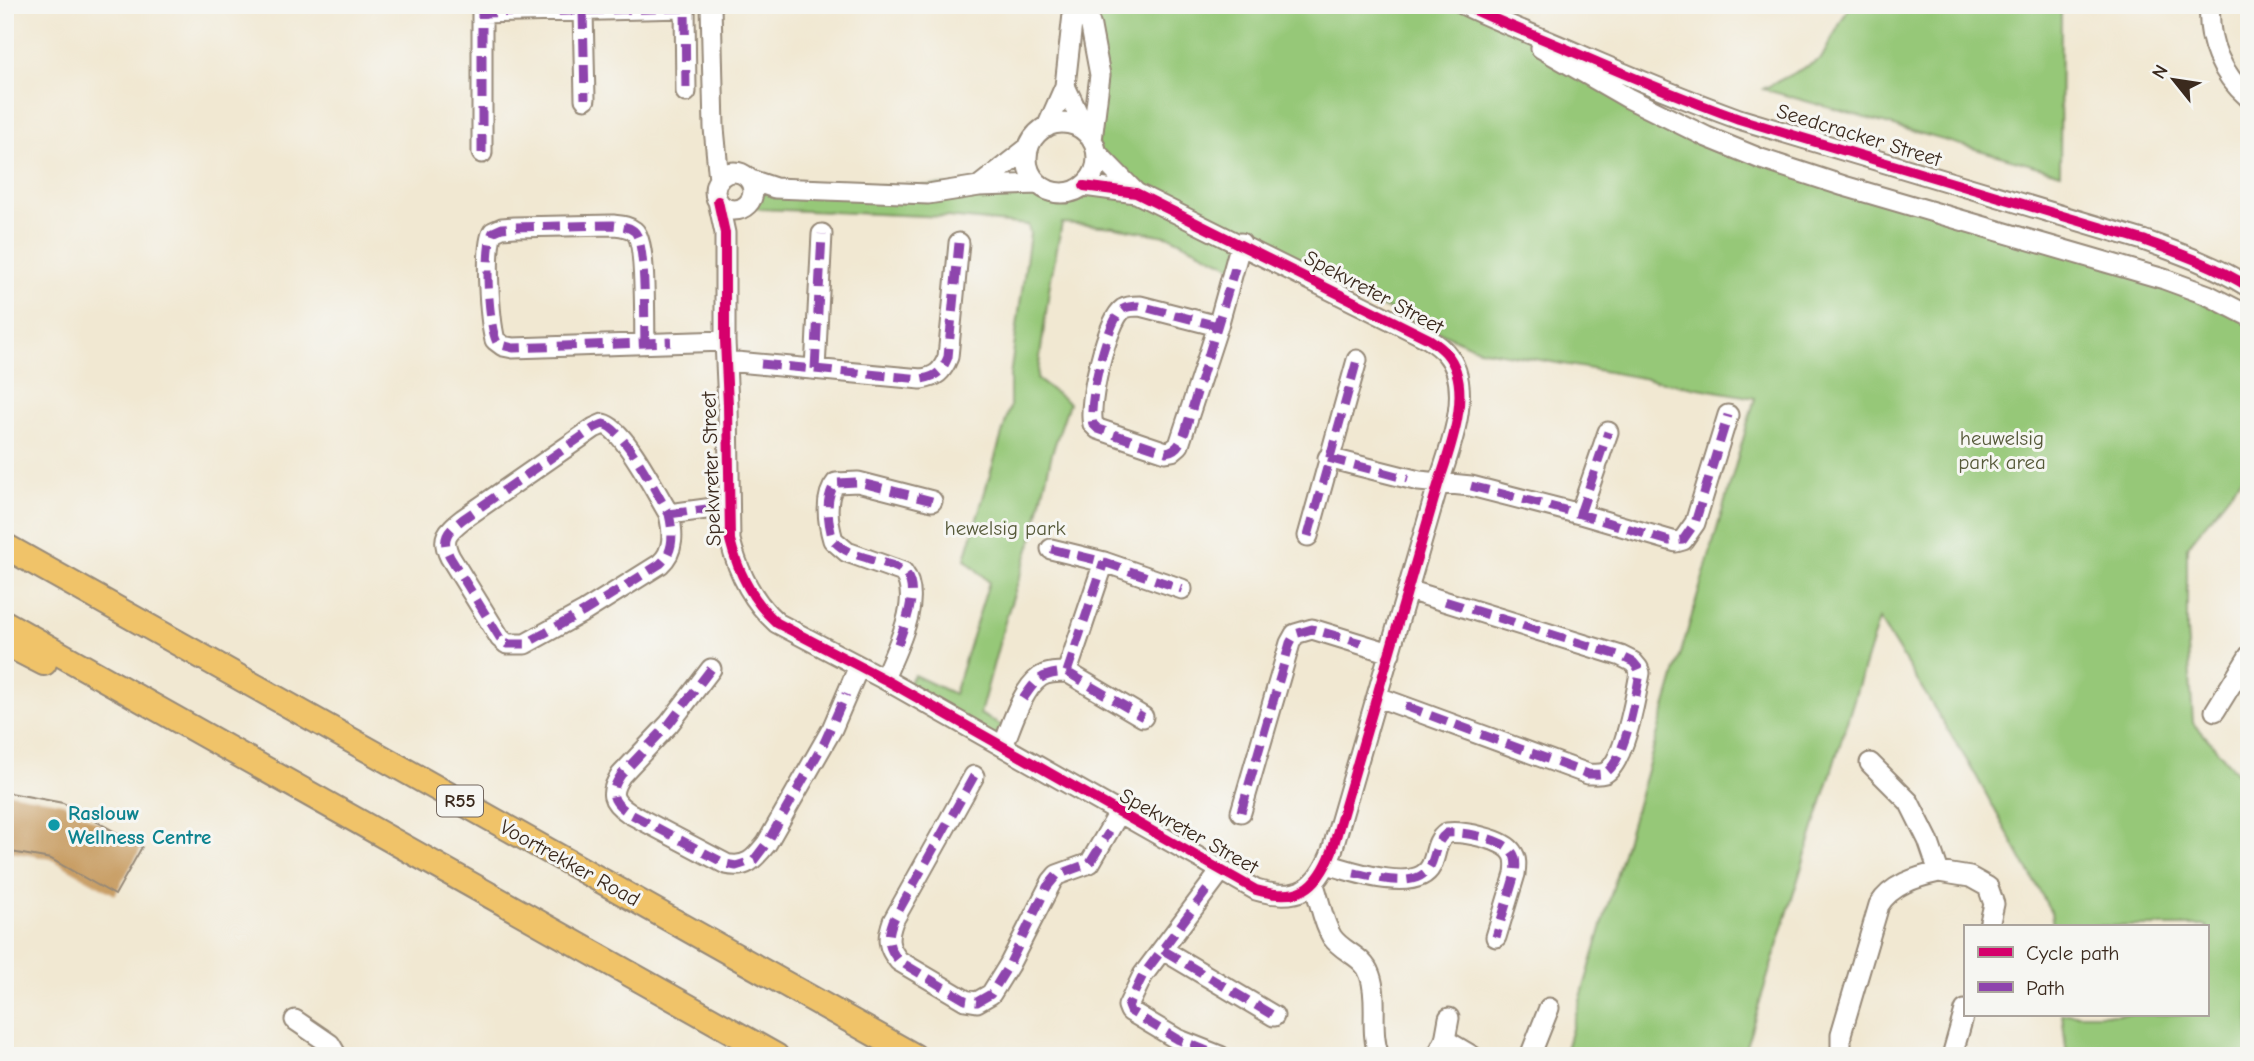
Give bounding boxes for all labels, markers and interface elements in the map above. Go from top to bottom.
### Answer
north arrow [2138,46,2208,116]
text: N [2148,61,2173,83]
street label: Seedcracker Street [1774,99,1945,172]
street label: Spekvreter Street [1300,245,1449,339]
street label: Spekvreter Street [696,390,726,547]
park label: heuwelsig park area [1958,426,2046,474]
park label: hewelsig park [944,516,1066,540]
street label: Spekvreter Street [1116,783,1263,879]
road number: R55 [437,786,483,816]
place label: Raslouw Wellness Centre [68,801,211,849]
street label: Voortrekker Road [496,815,644,911]
marker: Raslouw Wellness Centre [46,817,62,833]
legend [1964,925,2208,1016]
text: Cycle path [2026,941,2119,965]
text: Path [2026,976,2065,1000]

